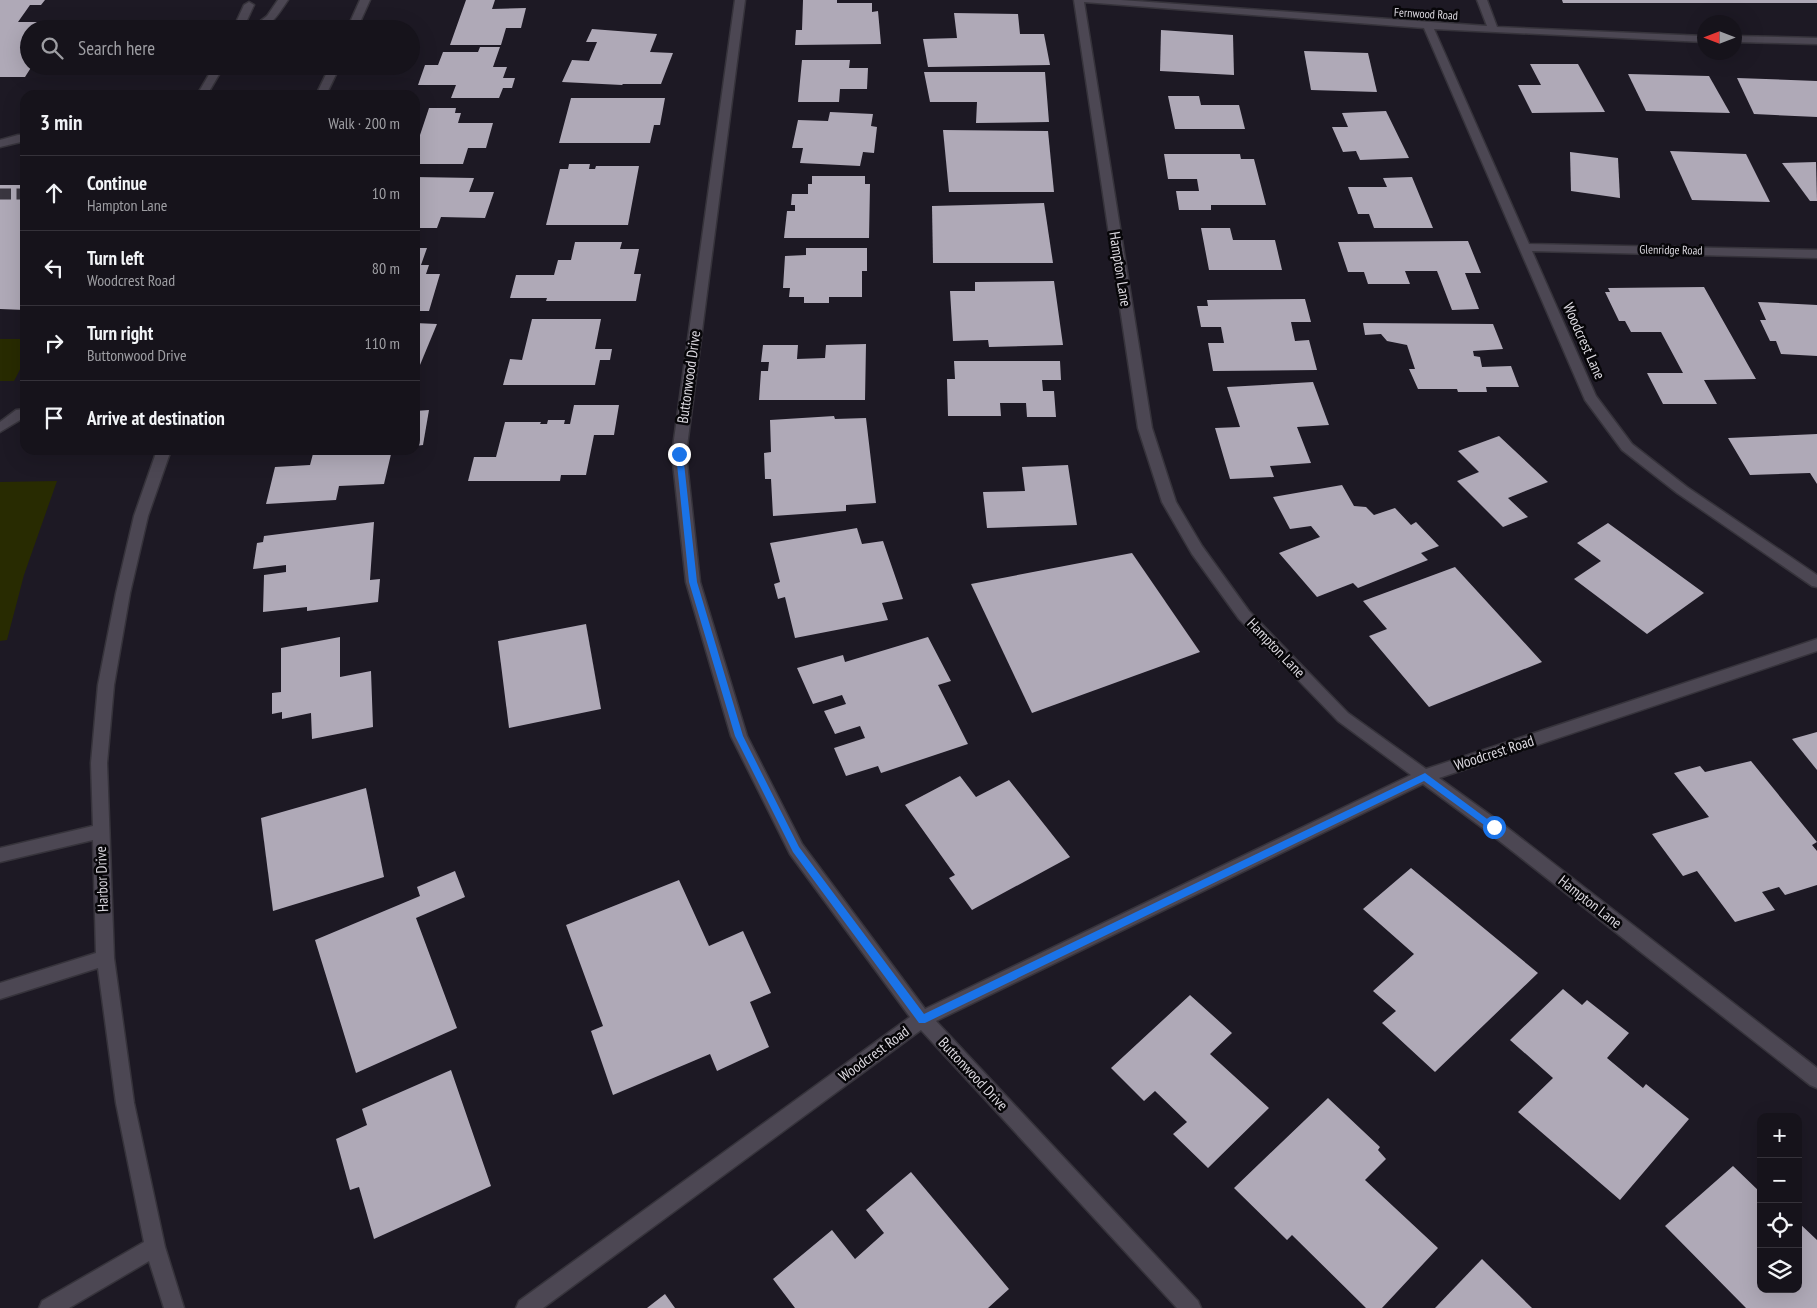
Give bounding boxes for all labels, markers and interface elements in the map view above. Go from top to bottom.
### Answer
street label: Fernwood Road [1394,4,1458,23]
north arrow [1697,15,1742,60]
search box [20,20,420,75]
icon: search [38,34,66,62]
text: Search here [78,36,155,60]
text: 3 min [40,109,82,136]
text: Walk · 200 m [328,113,400,133]
text: Continue [87,171,147,195]
icon: ahead [40,179,68,207]
text: 10 m [372,183,400,203]
text: Hampton Lane [87,195,167,215]
street label: Hampton Lane [1105,230,1136,308]
street label: Glenridge Road [1639,241,1703,258]
text: Turn left [87,246,144,270]
icon: left [40,254,68,282]
text: 80 m [372,258,400,278]
text: Woodcrest Road [87,270,175,290]
street label: Woodcrest Lane [1559,300,1610,382]
text: Turn right [87,321,153,345]
icon: right [40,329,68,357]
street label: Buttonwood Drive [673,329,704,424]
text: 110 m [365,333,400,353]
text: Buttonwood Drive [87,345,187,365]
icon: arrive [40,404,68,432]
text: Arrive at destination [87,406,225,430]
route end [668,443,691,466]
street label: Hampton Lane [1243,614,1309,681]
street label: Woodcrest Road [1452,731,1536,774]
route start [1483,816,1506,839]
street label: Harbor Drive [91,846,112,912]
street label: Hampton Lane [1555,871,1626,932]
street label: Woodcrest Road [835,1022,913,1086]
street label: Buttonwood Drive [935,1033,1012,1114]
map controls [1757,1113,1802,1293]
button: + [1757,1113,1802,1158]
button: − [1757,1158,1802,1203]
button: locate [1757,1203,1802,1248]
button: layers [1757,1248,1802,1293]

